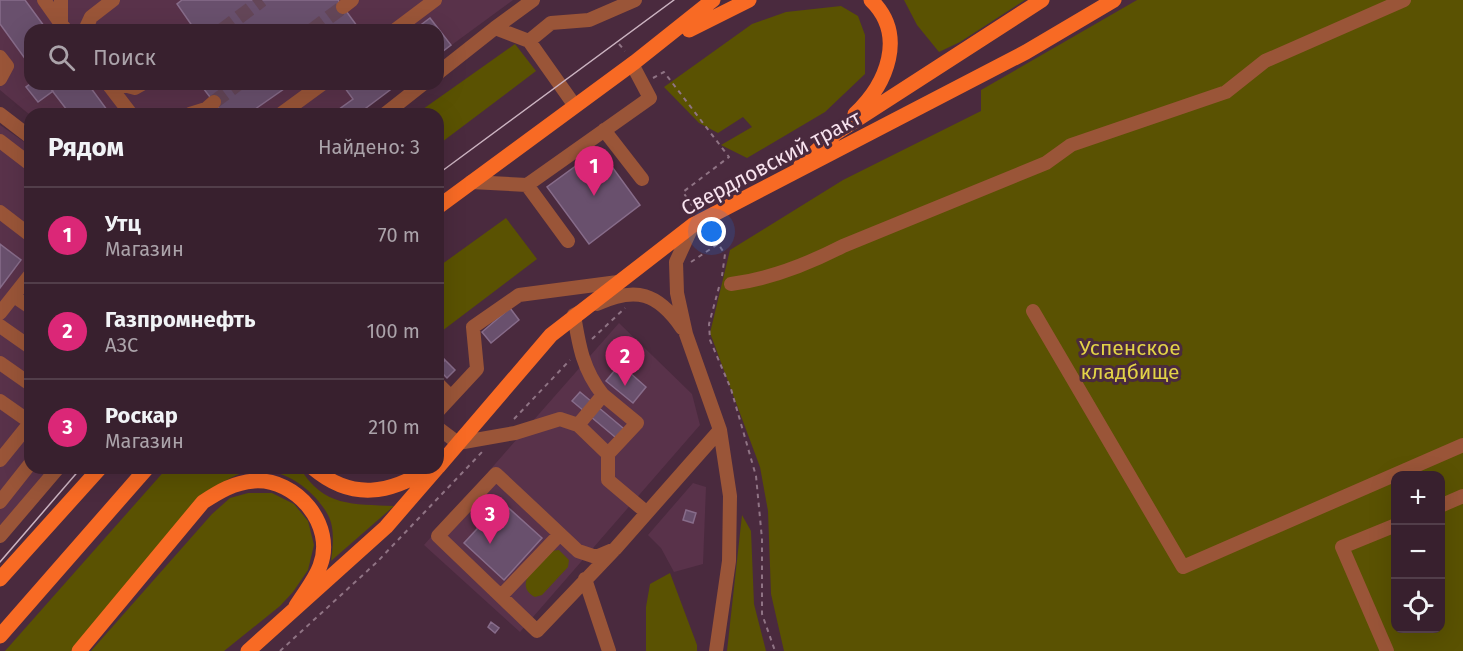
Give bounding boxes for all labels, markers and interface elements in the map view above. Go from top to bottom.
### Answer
search box [24,24,444,90]
icon: search [45,41,78,74]
text: Поиск [93,44,156,71]
street label: Свердловский тракт [677,104,866,221]
text: Рядом [48,132,124,163]
text: Найдено: 3 [318,135,420,159]
pin: 1 [574,146,614,196]
text: Утц [105,210,141,237]
your location [697,217,726,246]
text: 1 [63,223,72,247]
text: 70 m [378,223,420,247]
text: Магазин [105,237,184,261]
text: Газпромнефть [105,306,255,333]
text: 2 [62,319,73,343]
text: 100 m [367,319,420,343]
text: АЗС [105,333,138,357]
park label: Успенское кладбище [1079,335,1181,385]
pin: 2 [606,336,644,386]
text: Роскар [105,402,178,429]
text: 3 [62,415,73,439]
text: 210 m [368,415,420,439]
text: Магазин [105,429,184,453]
map controls [1391,471,1445,633]
button: + [1391,471,1445,525]
pin: 3 [470,494,510,544]
button: − [1391,525,1445,579]
button: locate [1391,579,1445,633]

